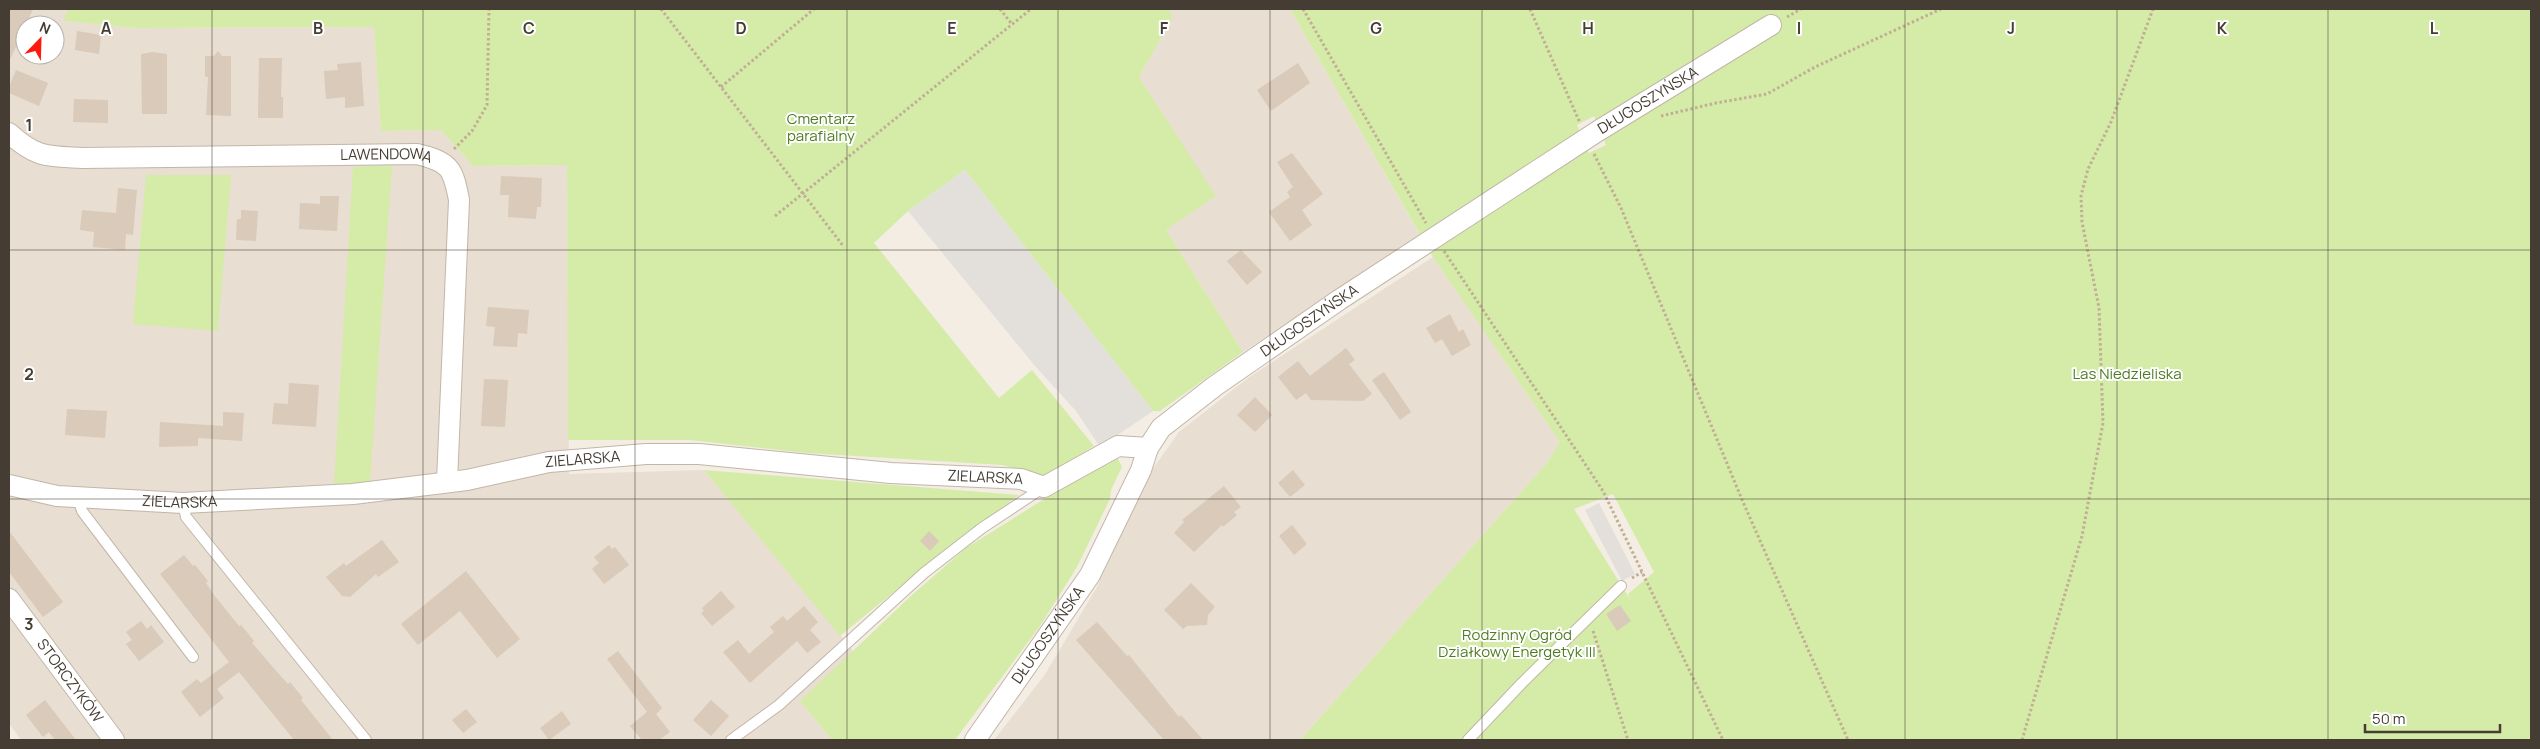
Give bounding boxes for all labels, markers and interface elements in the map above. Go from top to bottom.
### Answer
north arrow [15,15,65,65]
text: N [37,17,54,38]
text: A [101,17,112,39]
text: B [313,17,323,39]
text: C [523,17,535,39]
text: D [735,17,747,39]
text: E [947,17,957,39]
text: F [1160,17,1169,39]
text: G [1370,17,1382,39]
text: H [1582,17,1594,39]
text: I [1797,17,1801,39]
text: J [2007,17,2015,39]
text: K [2217,17,2228,39]
text: L [2430,17,2439,39]
street label: DŁUGOSZYŃSKA [1593,61,1702,139]
park label: Cmentarz parafialny [787,108,855,146]
text: 1 [25,114,33,136]
street label: LAWENDOWA [340,143,435,168]
street label: DŁUGOSZYŃSKA [1256,279,1363,361]
text: 2 [24,363,34,385]
park label: Las Niedzieliska [2072,363,2182,384]
street label: ZIELARSKA [544,445,621,472]
street label: ZIELARSKA [947,465,1024,489]
street label: ZIELARSKA [141,490,218,513]
street label: DŁUGOSZYŃSKA [1006,581,1089,688]
text: 3 [24,613,34,635]
park label: Rodzinny Ogród Działkowy Energetyk III [1438,624,1596,662]
street label: STORCZYKÓW [32,634,108,727]
scale bar [2365,702,2500,734]
text: 50 m [2372,708,2406,729]

